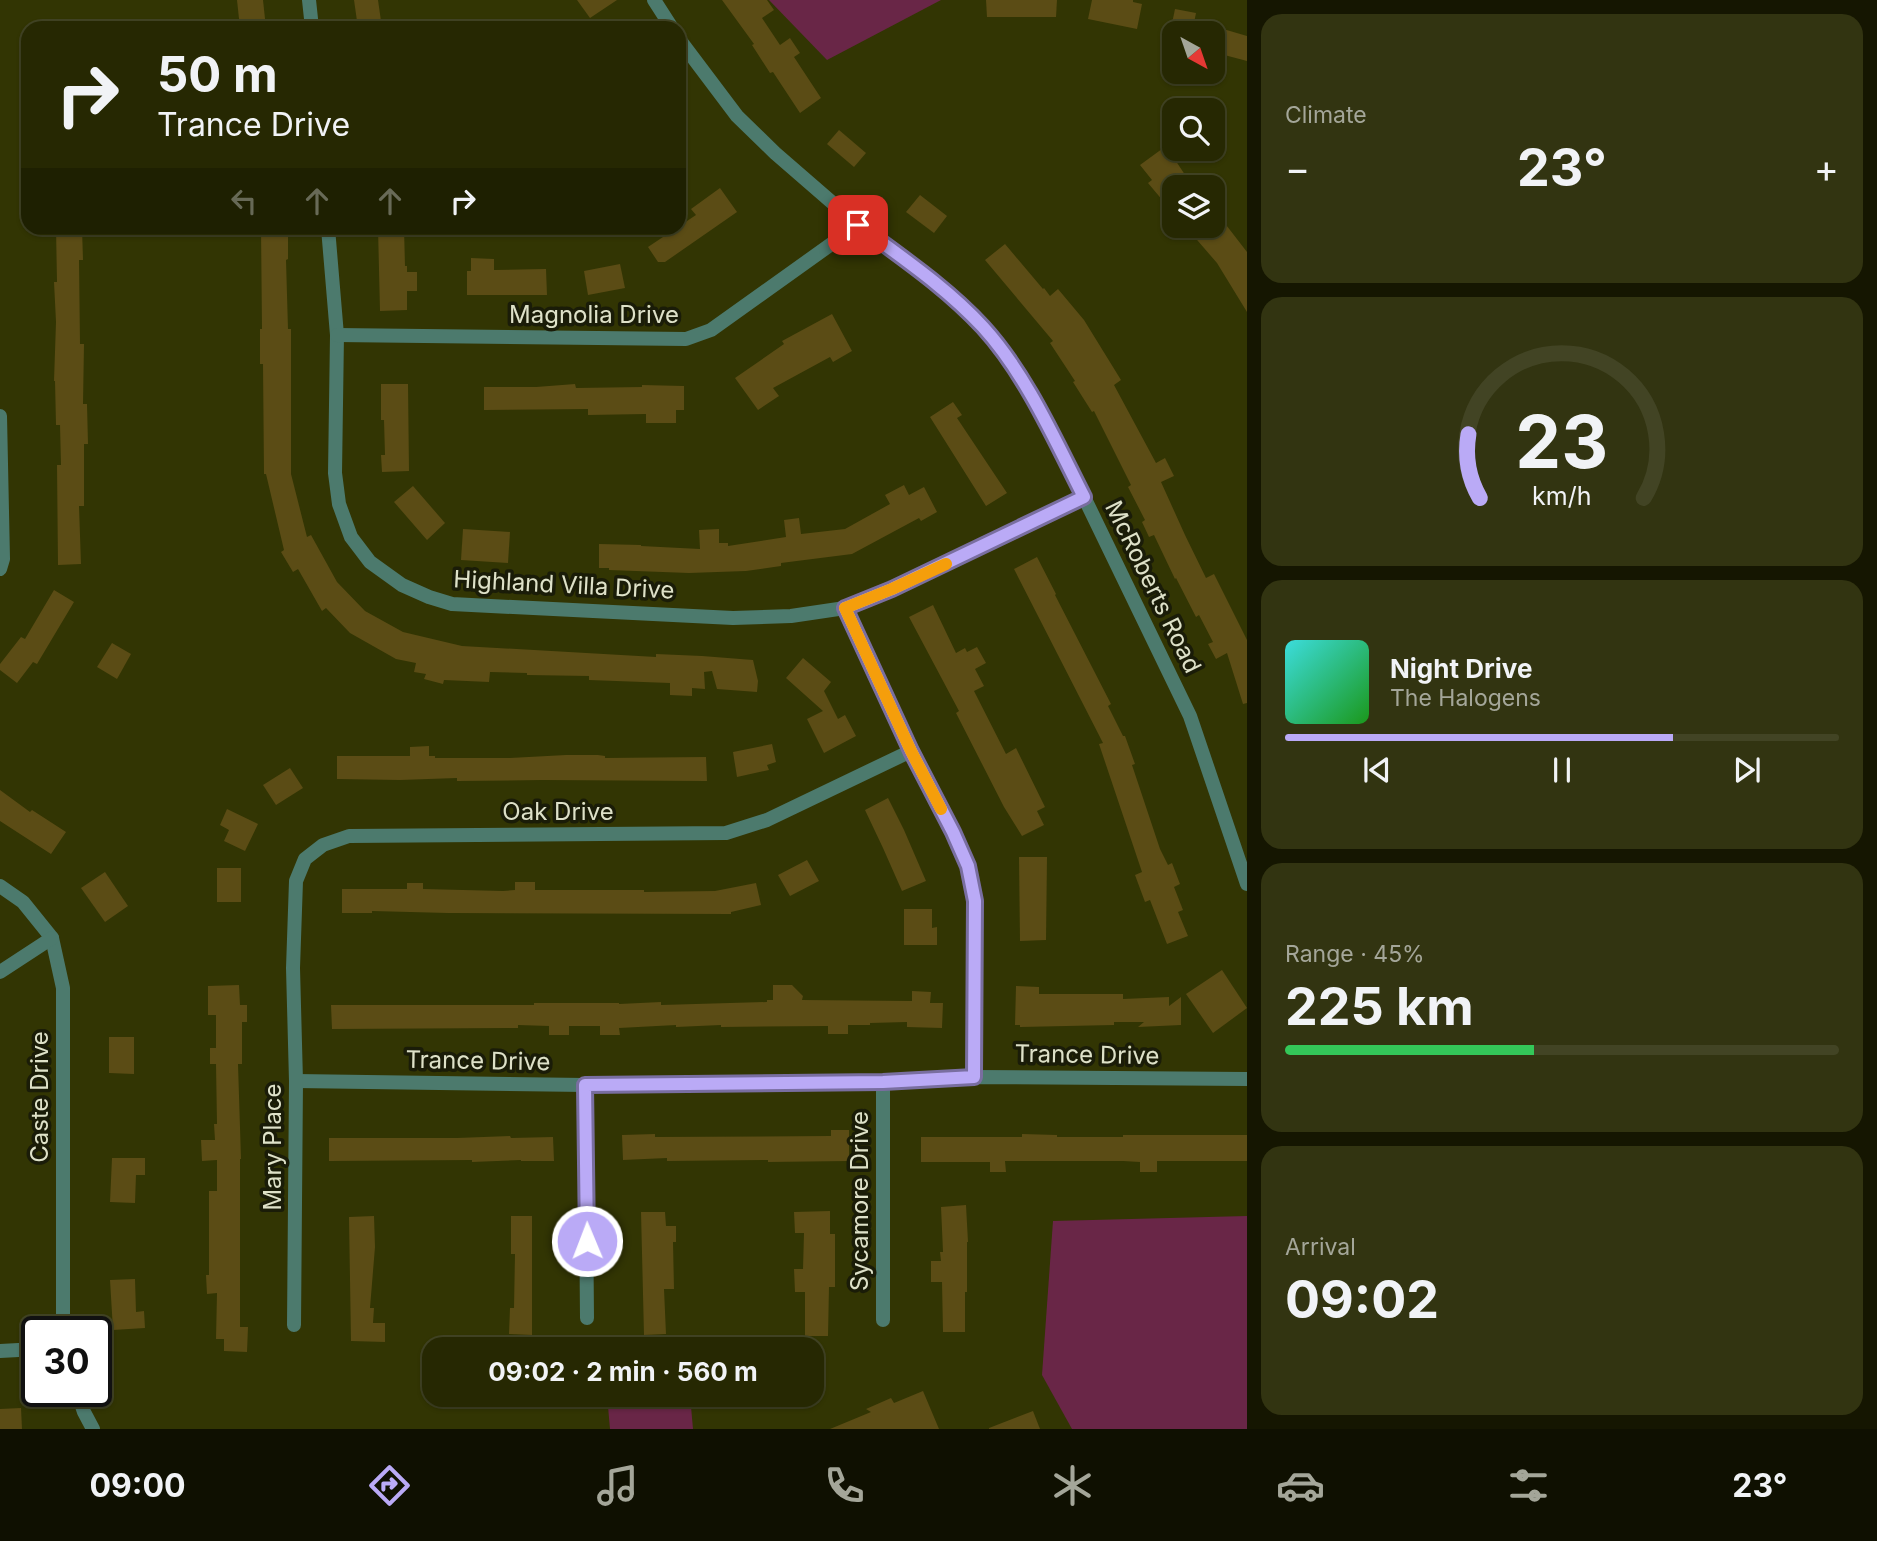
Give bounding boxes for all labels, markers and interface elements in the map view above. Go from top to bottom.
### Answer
north arrow [1162,21,1225,84]
map controls [1162,21,1225,238]
text: 50 m [157,45,278,104]
icon: right [42,49,133,140]
button: search [1162,98,1225,161]
text: Climate [1285,101,1367,129]
text: Trance Drive [157,105,350,144]
text: 23° [1517,136,1607,199]
text: − [1285,145,1310,191]
text: + [1814,145,1839,191]
button: layers [1162,175,1225,238]
icon: left [225,182,263,220]
icon: ahead [298,182,336,220]
icon: ahead [371,182,409,220]
icon: right [444,182,482,220]
pin [828,195,888,255]
icon: arrive [839,206,877,244]
street label: Magnolia Drive [509,300,679,329]
text: 23 [1516,397,1608,486]
text: km/h [1532,480,1592,510]
street label: McRoberts Road [1099,496,1208,678]
street label: Highland Villa Drive [453,564,675,605]
text: Night Drive [1390,653,1532,684]
text: The Halogens [1390,684,1541,712]
icon: previous [1358,751,1396,789]
icon: pause [1543,751,1581,789]
icon: next [1728,751,1766,789]
street label: Oak Drive [502,797,614,826]
text: Range · 45% [1285,940,1425,968]
text: 225 km [1285,975,1474,1038]
street label: Caste Drive [25,1031,54,1163]
street label: Trance Drive [1014,1039,1160,1070]
street label: Trance Drive [405,1045,551,1076]
street label: Mary Place [258,1083,287,1211]
street label: Sycamore Drive [845,1111,874,1291]
position arrow [550,1204,624,1278]
text: Arrival [1285,1233,1356,1261]
text: 09:02 [1285,1268,1439,1331]
speed limit sign: 30 [21,1316,112,1407]
text: 09:02 · 2 min · 560 m [488,1356,758,1387]
icon: directions [365,1461,414,1510]
icon: music [593,1461,642,1510]
icon: phone [820,1461,869,1510]
icon: climate [1048,1461,1097,1510]
icon: car [1276,1461,1325,1510]
icon: filters [1504,1461,1553,1510]
text: 09:00 [89,1466,186,1505]
text: 23° [1732,1466,1788,1505]

